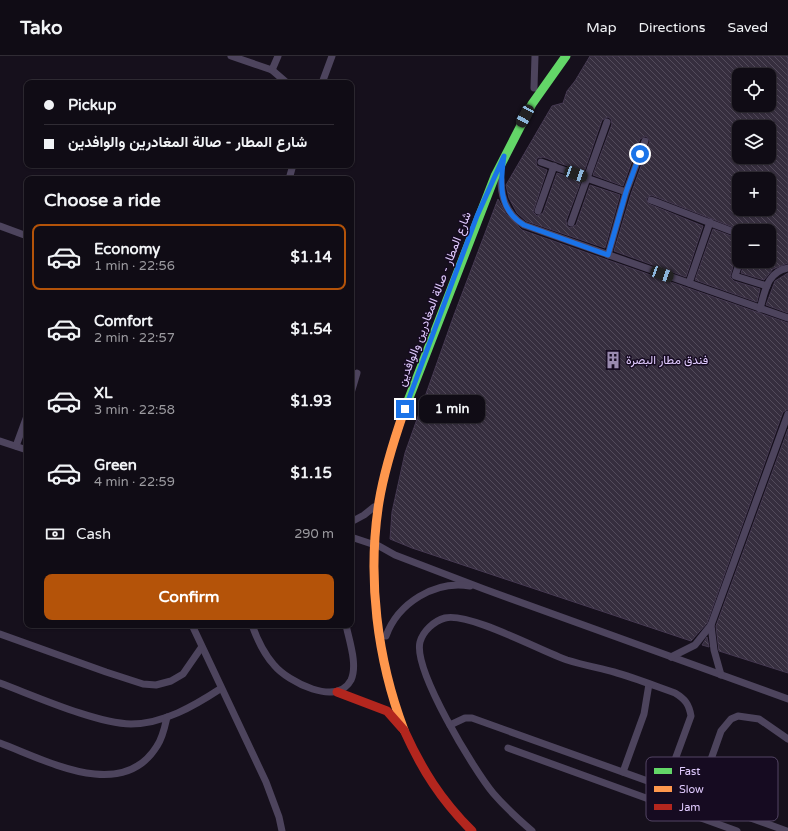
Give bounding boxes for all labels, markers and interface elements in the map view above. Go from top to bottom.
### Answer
text: Tako [20,17,62,39]
text: Map [586,19,617,36]
text: Directions [639,19,706,36]
text: Saved [728,19,768,36]
map controls [732,68,776,268]
button: locate [732,68,776,112]
text: Pickup [68,96,116,114]
car [514,103,536,129]
button: layers [732,120,776,164]
text: شارع المطار - صالة المغادرين والوافدين [68,133,307,151]
route start [631,145,649,163]
car [563,164,589,184]
button: + [732,172,776,216]
text: Choose a ride [44,189,161,211]
street label: شارع المطار - صالة المغادرين والوافدين [394,210,476,389]
button: − [732,224,776,268]
icon: car [46,239,82,275]
text: Economy [94,240,160,258]
text: $1.14 [291,248,332,266]
text: 1 min · 22:56 [94,258,175,274]
car [649,264,675,284]
icon: car [46,311,82,347]
text: Comfort [94,312,153,330]
text: $1.54 [291,320,332,338]
text: 2 min · 22:57 [94,330,175,346]
building icon: فندق مطار البصرة [603,350,623,370]
place label: فندق مطار البصرة [626,353,708,368]
icon: car [46,383,82,419]
text: XL [94,384,113,402]
text: $1.93 [291,392,332,410]
callout: 1 min [419,395,485,423]
route end [396,400,414,418]
text: 1 min [435,401,469,417]
text: 3 min · 22:58 [94,402,175,418]
icon: car [46,455,82,491]
text: Green [94,456,137,474]
text: $1.15 [291,464,332,482]
text: 4 min · 22:59 [94,474,175,490]
icon: cash [44,523,66,545]
text: Cash [76,525,111,543]
text: 290 m [294,526,334,542]
button: Confirm [44,574,334,620]
legend [646,757,778,821]
text: Fast [679,765,700,778]
text: Slow [679,783,704,796]
text: Jam [679,801,700,814]

